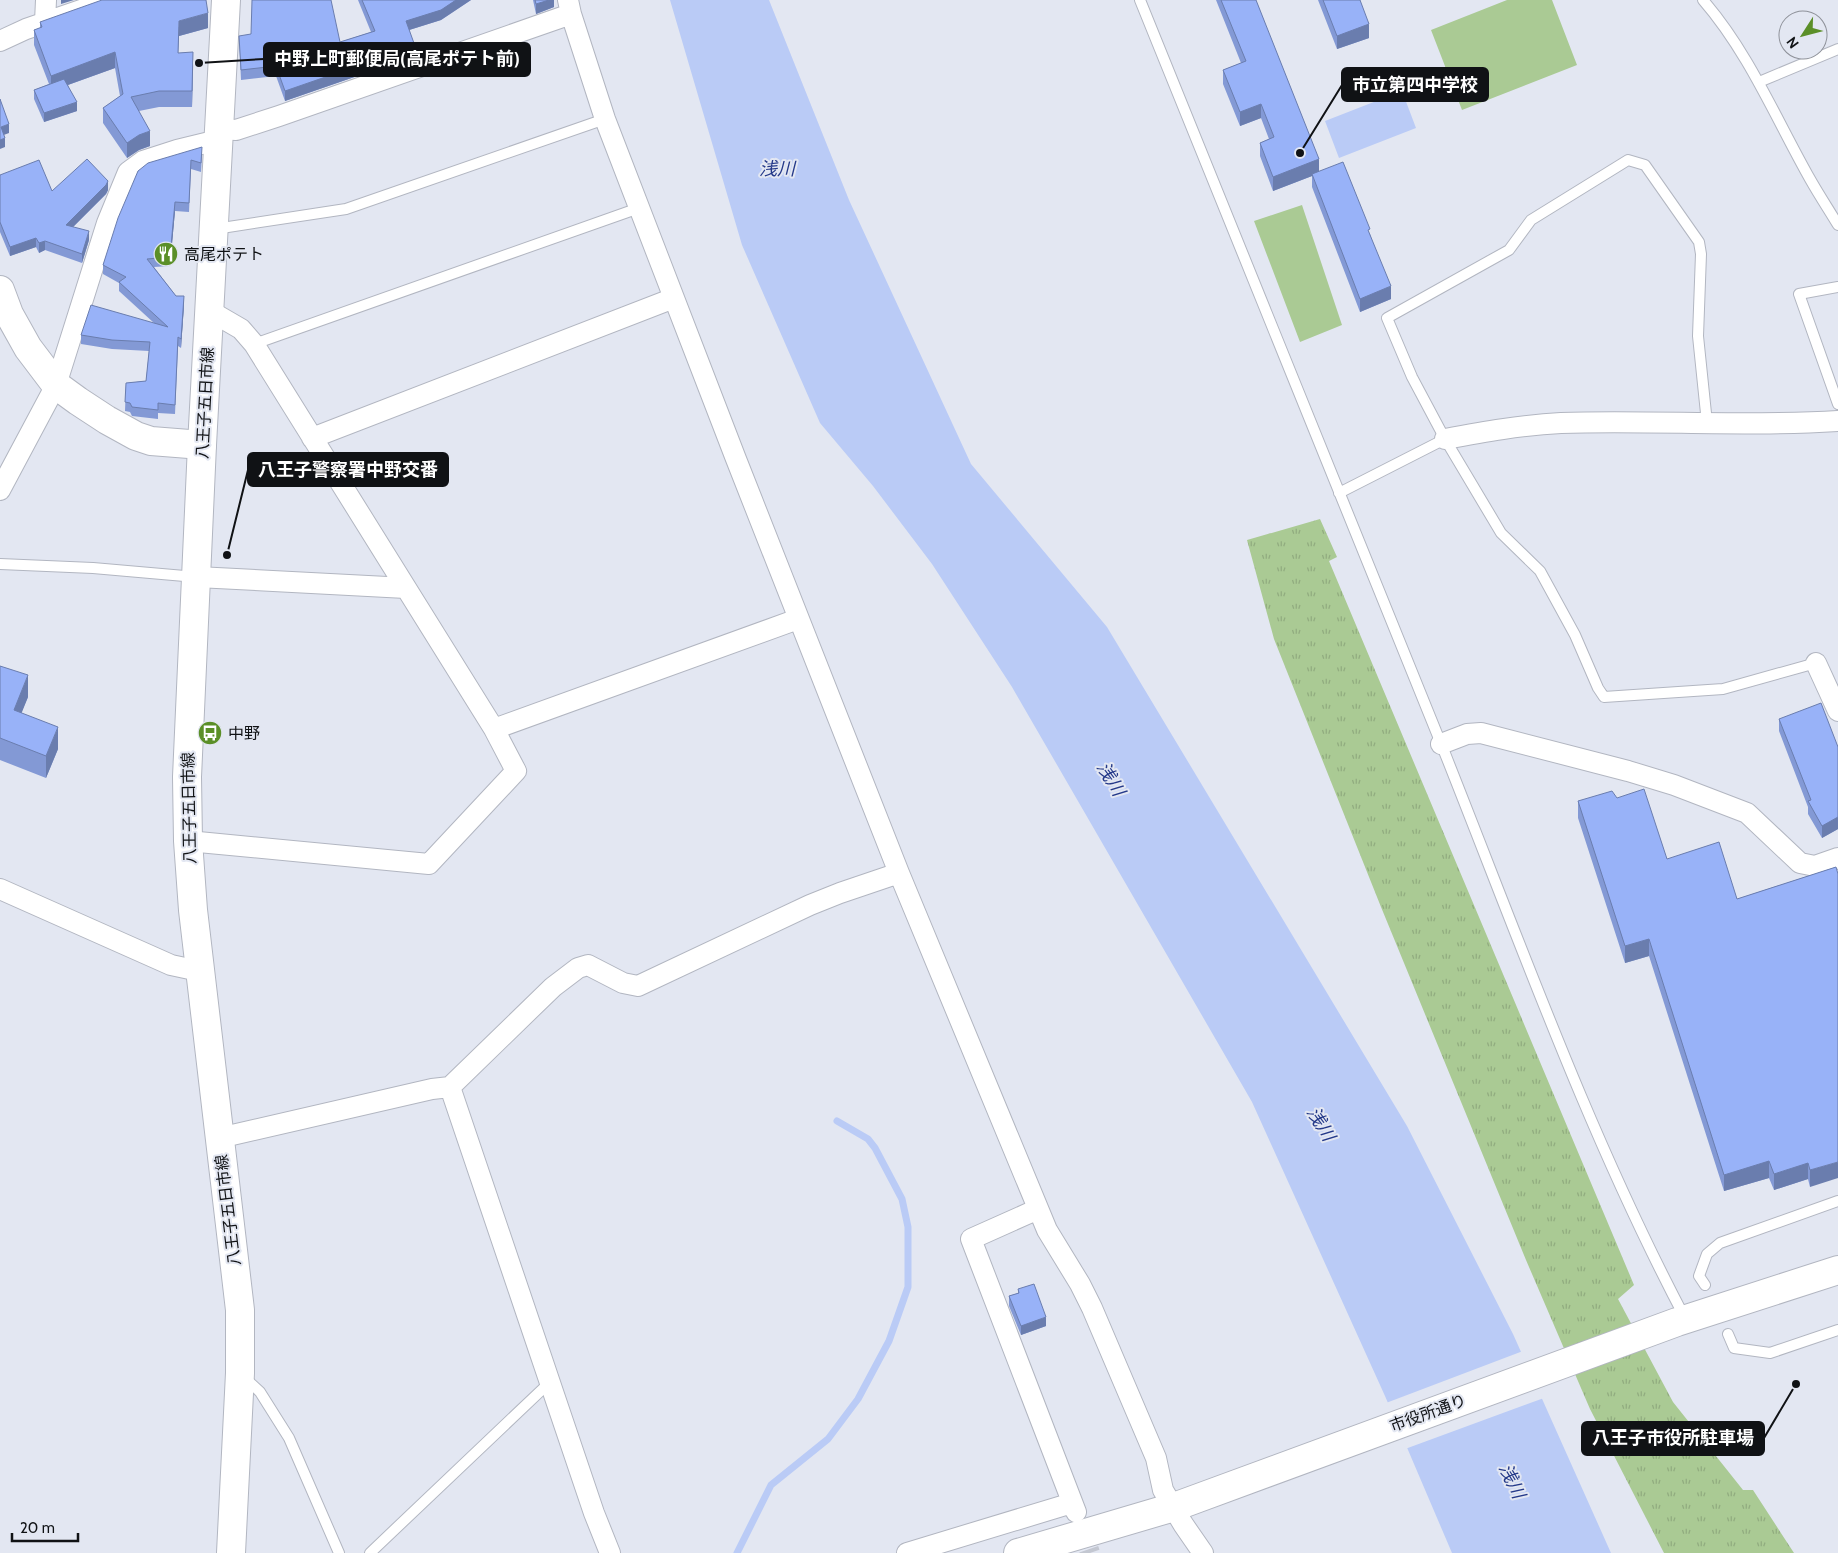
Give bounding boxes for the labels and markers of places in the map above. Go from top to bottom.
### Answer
callout: 中野上町郵便局(高尾ポテト前) [264,43,530,76]
callout: 市立第四中学校 [1342,68,1488,101]
restaurant icon: 高尾ポテト [153,241,179,267]
place label: 高尾ポテト [184,245,264,264]
callout: 八王子警察署中野交番 [248,453,448,486]
bus stop icon: 中野 [197,720,223,746]
place label: 中野 [228,724,260,743]
callout: 八王子市役所駐車場 [1582,1422,1764,1455]

